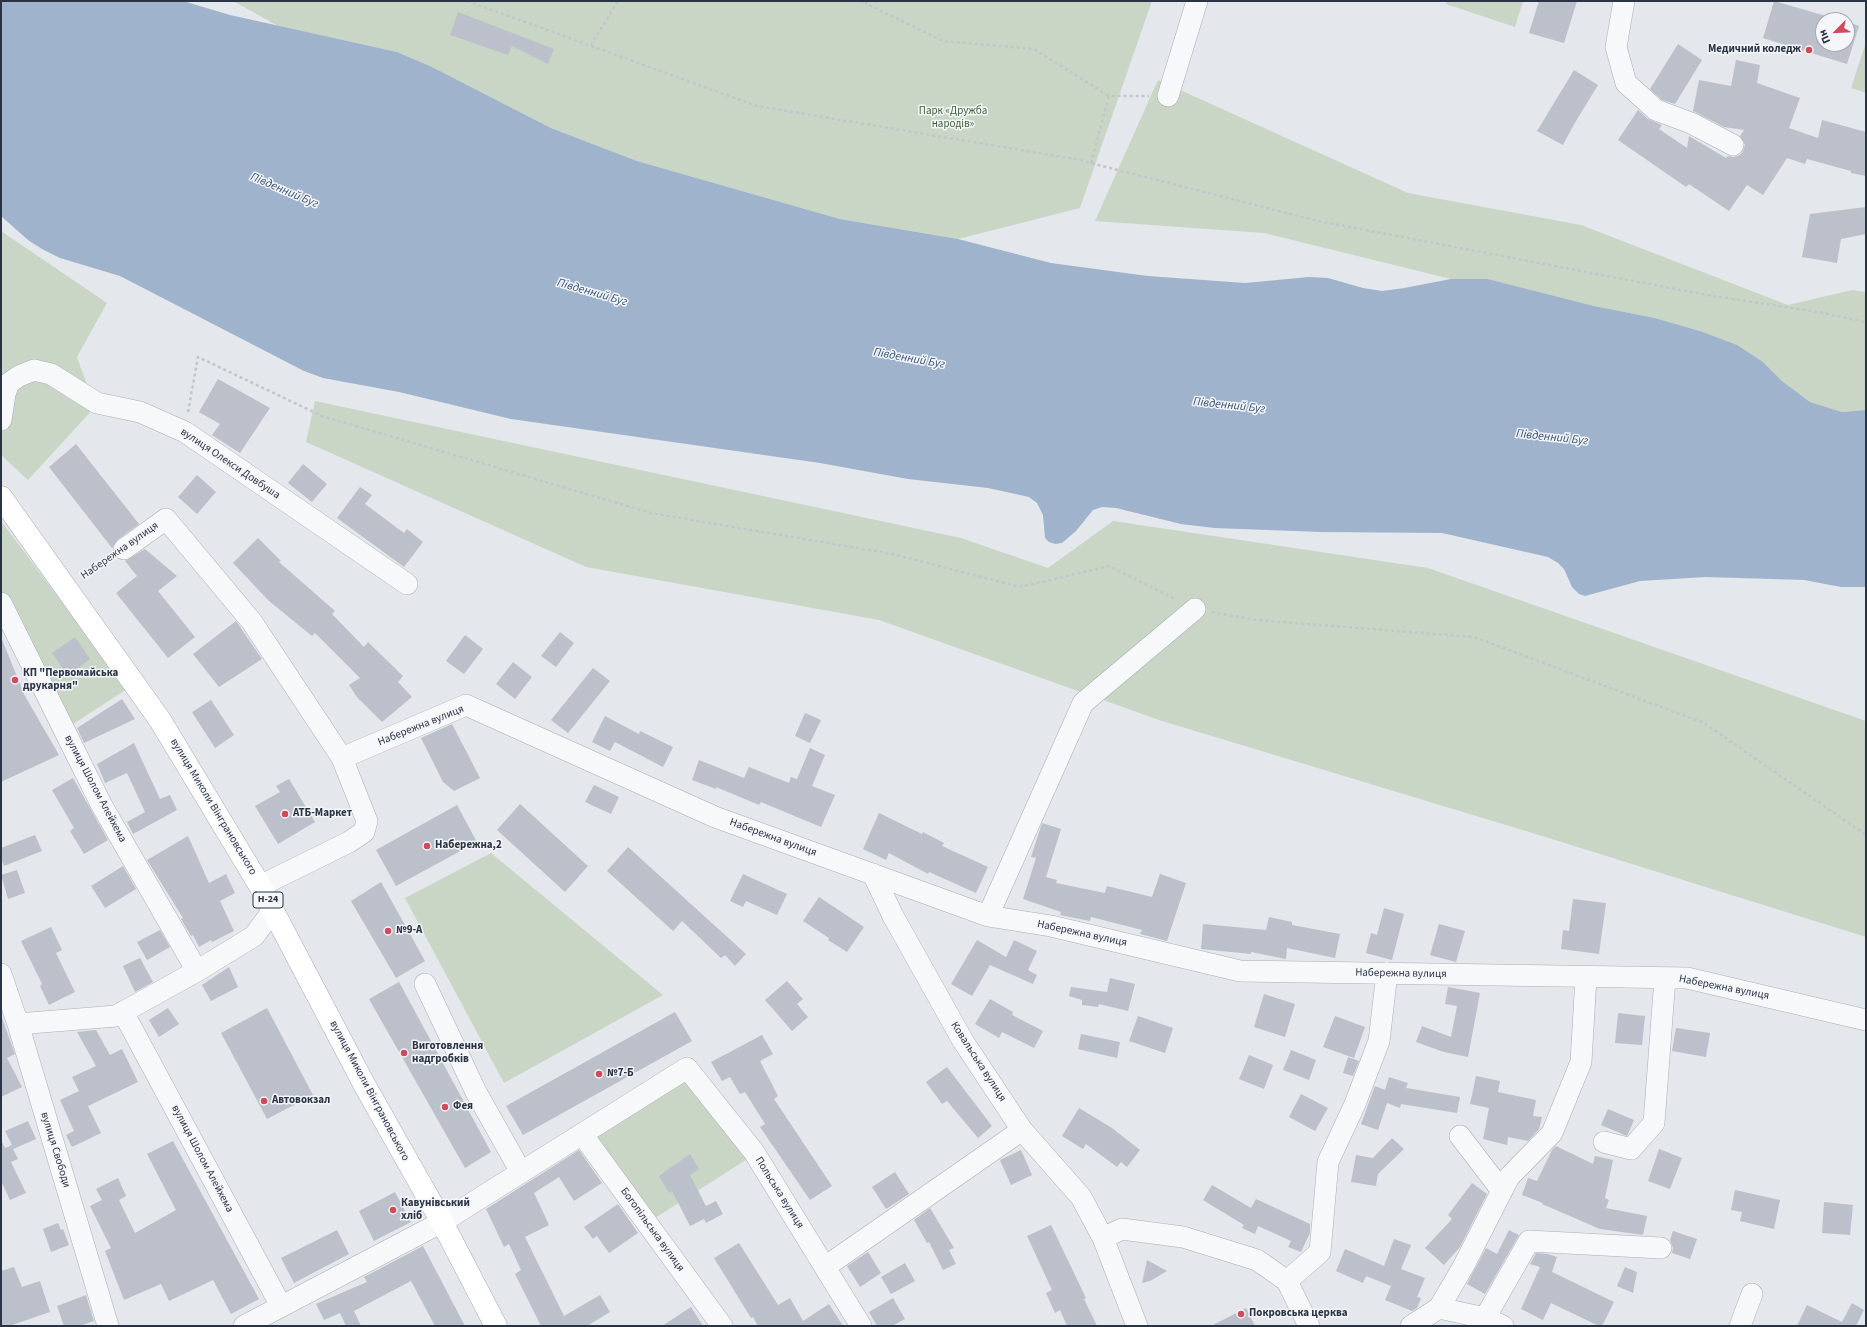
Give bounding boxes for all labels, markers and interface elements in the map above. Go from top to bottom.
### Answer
north arrow [1815,12,1855,52]
text: Пн [1815,27,1834,46]
place label: Медичний коледж [1708,43,1801,57]
marker: Медичний коледж [1804,45,1814,55]
park label: Парк «Дружба народів» [919,105,987,131]
water label: Південний Буг [248,170,320,212]
water label: Південний Буг [555,276,629,310]
water label: Південний Буг [872,346,946,372]
water label: Південний Буг [1192,395,1266,417]
street label: вулиця Олекси Довбуша [178,426,282,502]
water label: Південний Буг [1515,427,1589,449]
street label: Набережна вулиця [79,519,161,583]
place label: КП "Первомайська друкарня" [23,667,118,693]
marker: КП "Первомайська друкарня" [10,675,20,685]
street label: Набережна вулиця [376,703,466,749]
street label: вулиця Шолом Алейхема [61,733,129,845]
street label: вулиця Миколи Вінграновського [167,736,259,878]
place label: АТБ-Маркет [293,807,352,821]
marker: АТБ-Маркет [280,809,290,819]
street label: Набережна вулиця [728,816,818,860]
place label: Набережна,2 [435,839,502,853]
marker: Набережна,2 [422,841,432,851]
road number: Н-24 [253,892,283,908]
street label: Набережна вулиця [1036,918,1128,950]
place label: №9-А [396,924,422,938]
marker: №9-А [383,926,393,936]
street label: Набережна вулиця [1355,967,1447,981]
street label: Набережна вулиця [1678,973,1770,1003]
street label: вулиця Миколи Вінграновського [326,1019,412,1163]
street label: Ковальська вулиця [947,1020,1009,1104]
place label: Виготовлення надгробків [412,1040,483,1066]
marker: Виготовлення надгробків [399,1048,409,1058]
place label: №7-Б [607,1067,634,1081]
marker: №7-Б [594,1069,604,1079]
place label: Автовокзал [272,1094,330,1108]
marker: Автовокзал [259,1096,269,1106]
place label: Фея [453,1100,473,1114]
marker: Фея [440,1102,450,1112]
street label: вулиця Шолом Алейхема [168,1103,236,1215]
street label: вулиця Свободи [37,1111,73,1189]
street label: Польська вулиця [752,1155,806,1231]
street label: Богопільська вулиця [617,1186,687,1274]
place label: Кавунівський хліб [401,1197,470,1223]
marker: Кавунівський хліб [388,1205,398,1215]
place label: Покровська церква [1249,1307,1348,1321]
marker: Покровська церква [1236,1309,1246,1319]

